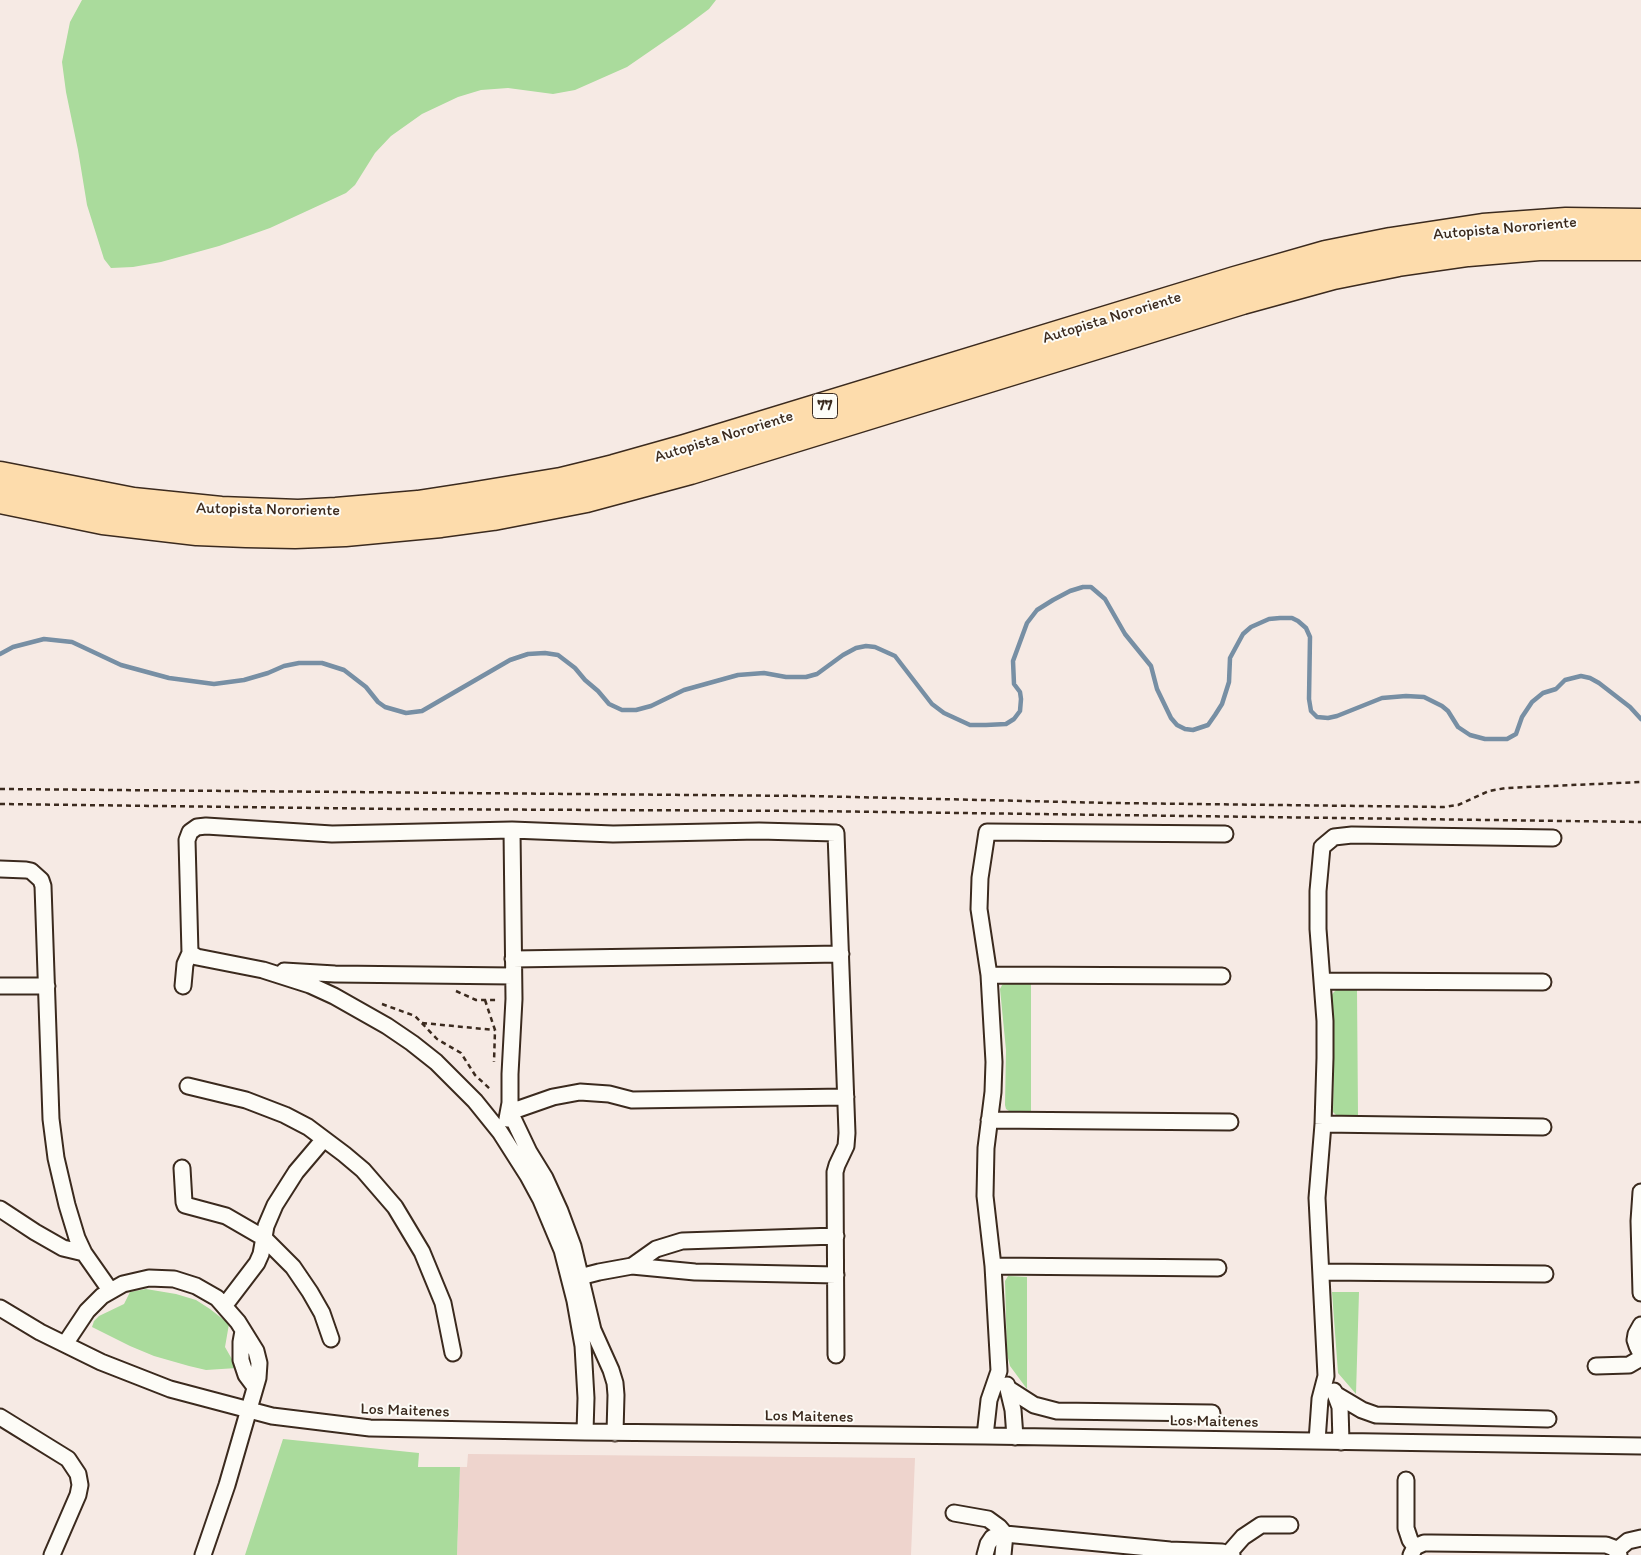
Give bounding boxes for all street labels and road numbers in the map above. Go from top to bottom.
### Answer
street label: Autopista Nororiente [1432,213,1578,245]
street label: Autopista Nororiente [1040,288,1184,348]
road number: 77 [812,394,838,418]
street label: Autopista Nororiente [652,407,796,467]
street label: Autopista Nororiente [196,499,340,521]
street label: Los Maitenes [360,1400,450,1422]
street label: Los Maitenes [764,1407,854,1427]
street label: Los Maitenes [1169,1412,1259,1432]

